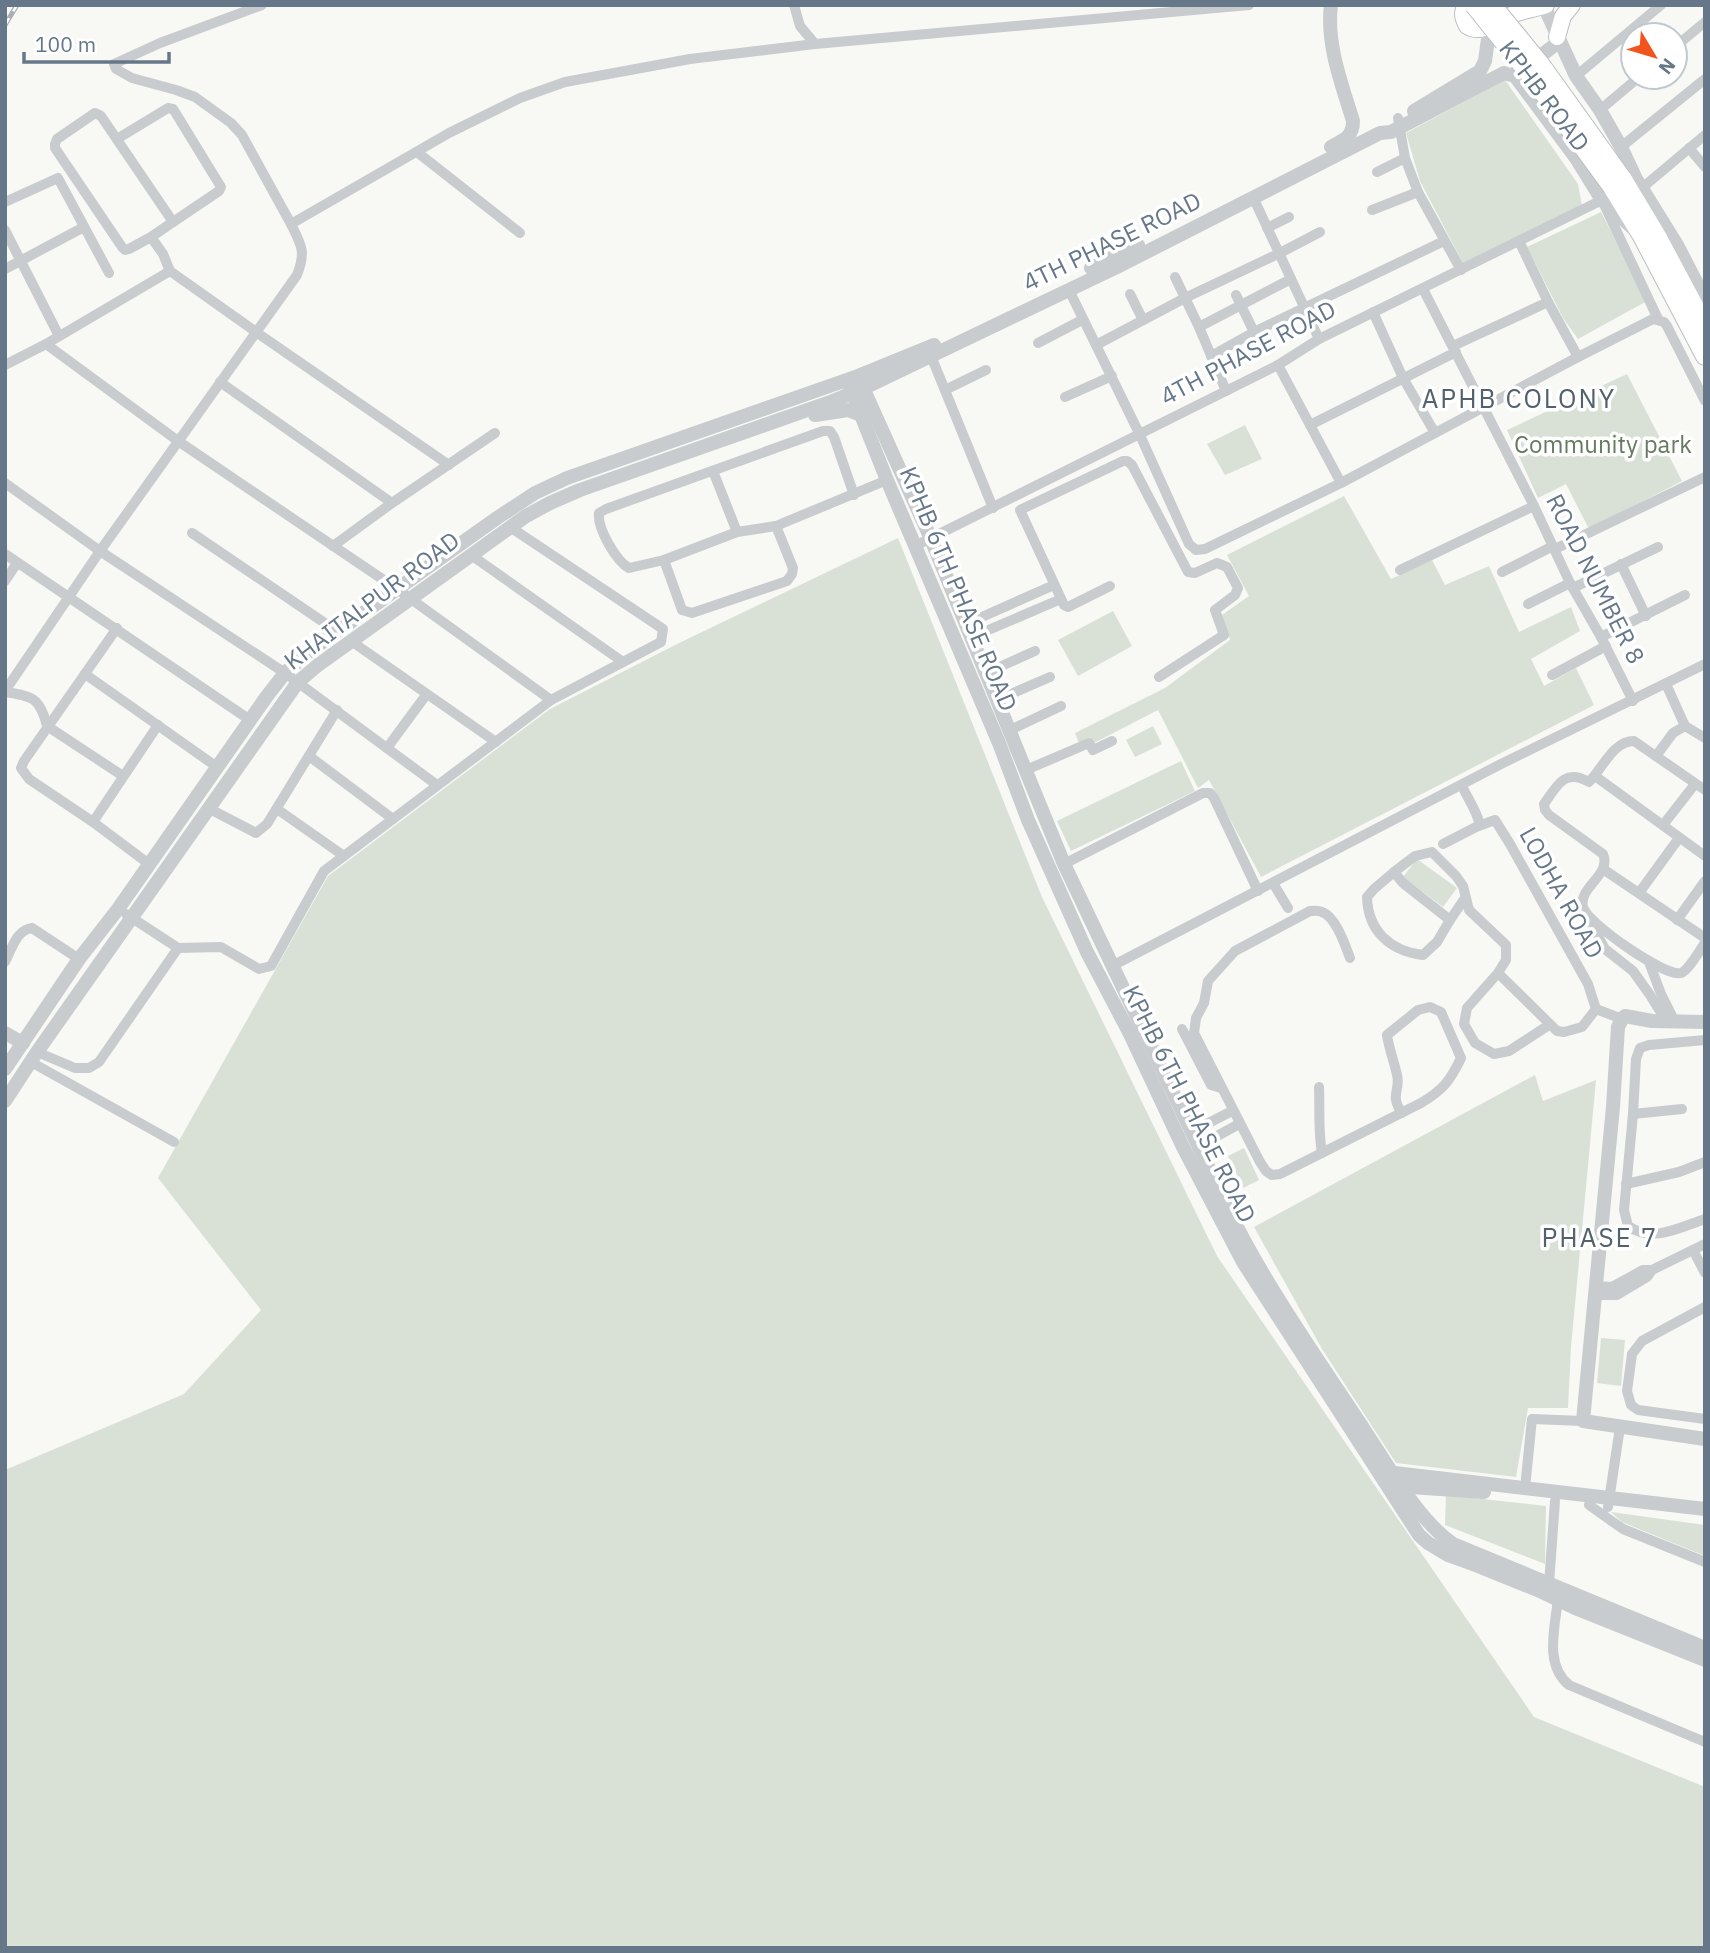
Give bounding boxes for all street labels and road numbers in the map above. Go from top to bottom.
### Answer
street label: KPHB ROAD [1493,33,1597,157]
street label: 4TH PHASE ROAD [1017,184,1206,298]
street label: 4TH PHASE ROAD [1154,292,1341,412]
street label: KPHB 6TH PHASE ROAD [893,462,1025,716]
street label: ROAD NUMBER 8 [1539,488,1653,669]
street label: KHAITALPUR ROAD [277,524,466,677]
street label: LODHA ROAD [1513,821,1611,964]
street label: KPHB 6TH PHASE ROAD [1116,979,1264,1228]

